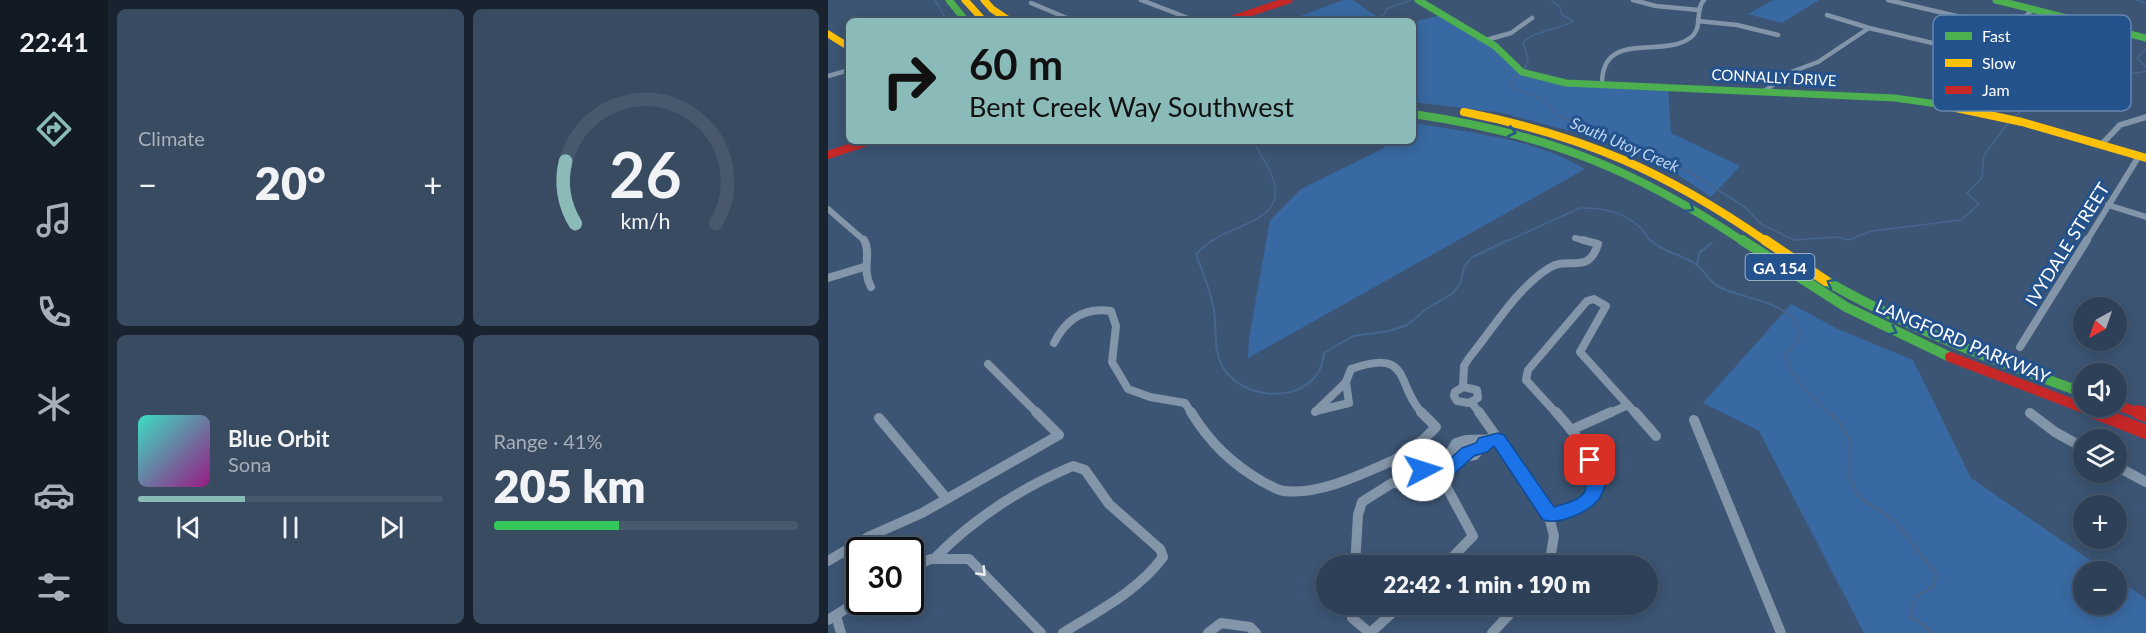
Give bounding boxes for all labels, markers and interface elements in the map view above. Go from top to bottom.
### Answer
legend [1933,15,2131,111]
text: 22:41 [19,25,89,58]
text: Fast [1982,26,2011,45]
text: 60 m [969,39,1063,89]
icon: right [870,42,948,120]
text: Slow [1982,53,2016,72]
street label: CONNALLY DRIVE [1711,65,1837,89]
text: Jam [1982,80,2010,99]
text: Bent Creek Way Southwest [969,90,1294,123]
icon: directions [33,108,75,150]
water label: South Utoy Creek [1568,113,1683,176]
one-way arrow [1507,125,1517,138]
text: Climate [138,126,205,150]
text: 26 [610,136,682,211]
text: 20° [255,156,326,210]
text: − [138,164,157,204]
text: + [423,164,442,204]
street label: IVYDALE STREET [2020,178,2114,310]
icon: music [33,199,75,241]
one-way arrow [1684,201,1694,213]
text: km/h [621,209,671,235]
road number: GA 154 [1746,254,1814,280]
one-way arrow [1827,279,1837,290]
icon: phone [33,291,75,333]
street label: LANGFORD PARKWAY [1872,294,2054,388]
north arrow [2073,297,2127,351]
map controls [2073,297,2127,615]
one-way arrow [1886,323,1897,335]
button: sound [2073,363,2127,417]
icon: climate [33,383,75,425]
text: Blue Orbit [228,425,329,452]
text: Range · 41% [494,429,602,453]
button: layers [2073,429,2127,483]
pin [1564,434,1615,485]
position arrow [1391,438,1455,502]
icon: arrive [1573,443,1606,476]
text: Sona [228,452,271,476]
text: 205 km [494,459,646,513]
icon: car [33,474,75,516]
button: + [2073,495,2127,549]
icon: previous [172,511,205,544]
icon: pause [274,511,307,544]
icon: next [375,511,408,544]
speed limit sign: 30 [846,537,924,615]
button: − [2073,561,2127,615]
one-way arrow [975,565,986,576]
icon: filters [33,566,75,608]
text: 22:42 · 1 min · 190 m [1384,571,1590,598]

